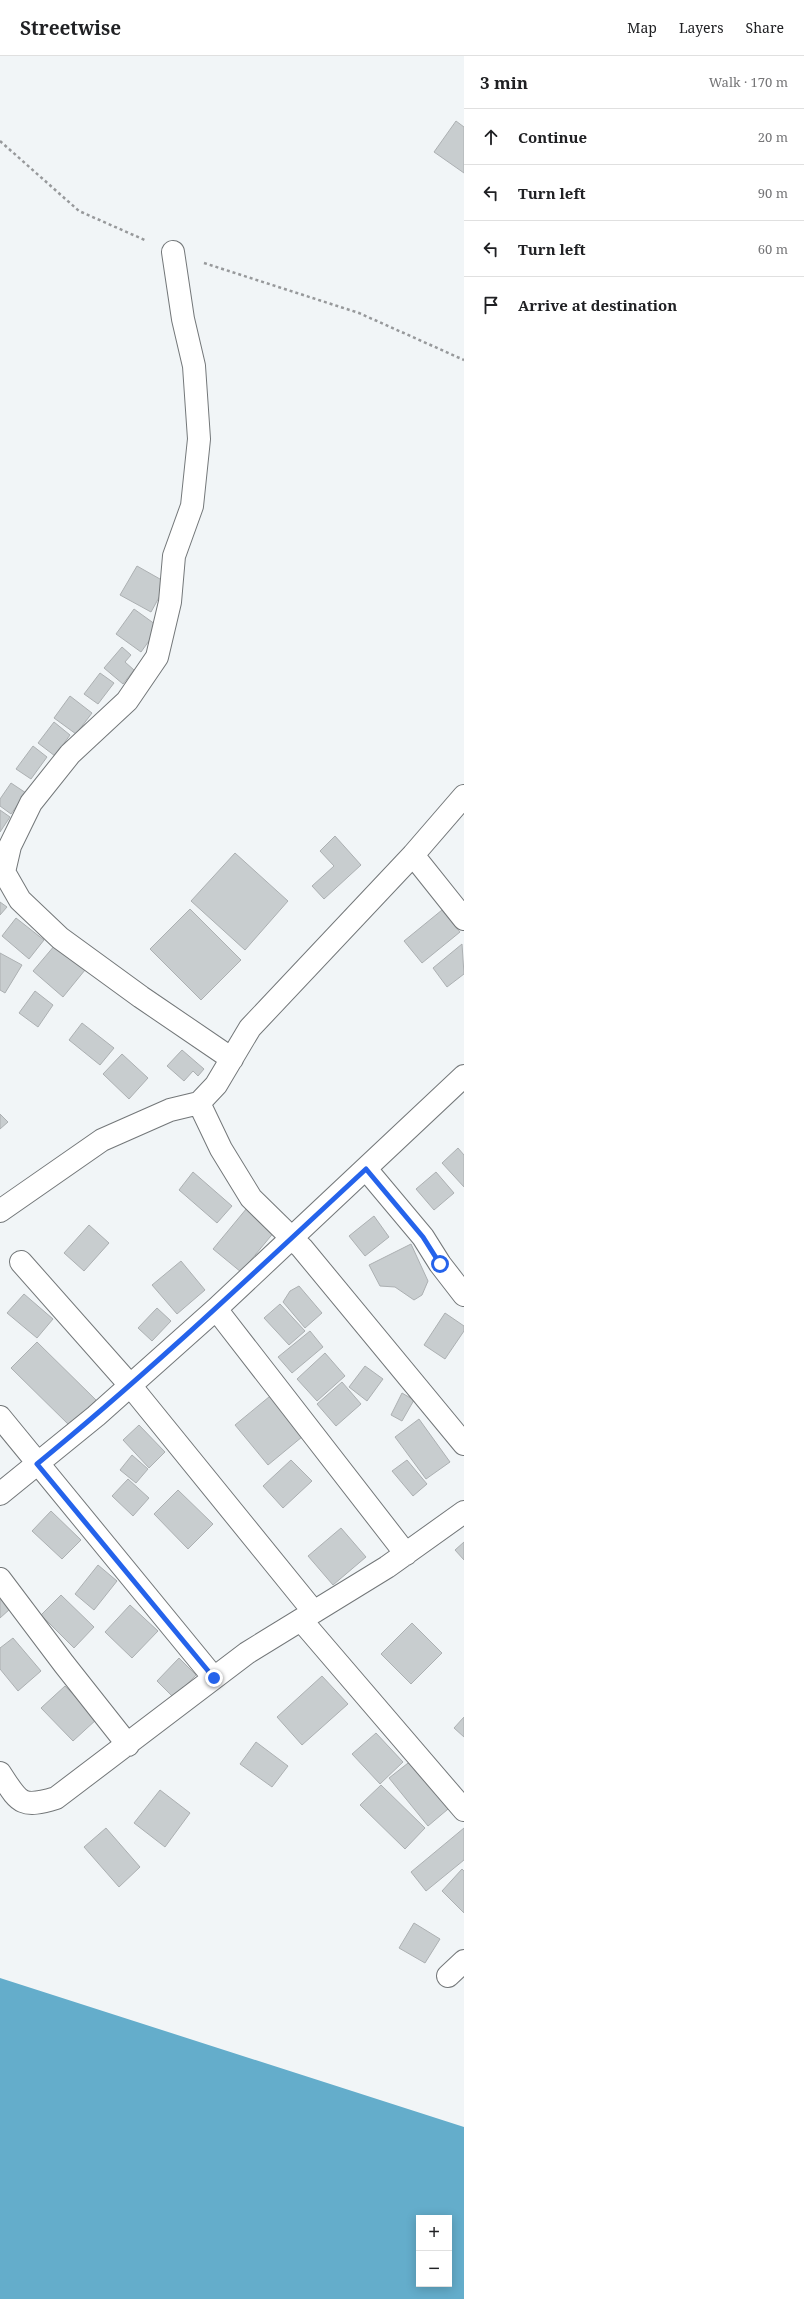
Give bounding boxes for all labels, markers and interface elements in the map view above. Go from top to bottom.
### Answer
text: Streetwise [20,15,121,41]
text: Map [627,18,657,37]
text: Layers [679,18,724,37]
text: Share [746,18,784,37]
text: 3 min [480,71,528,94]
text: Walk · 170 m [709,73,788,91]
icon: ahead [480,126,502,148]
text: Continue [518,127,587,147]
text: 20 m [758,128,788,146]
icon: left [480,182,502,204]
text: Turn left [518,183,586,203]
text: 90 m [758,184,788,202]
icon: left [480,238,502,260]
text: Turn left [518,239,586,259]
text: 60 m [758,240,788,258]
icon: arrive [480,294,502,316]
text: Arrive at destination [518,295,677,315]
route start [431,1255,449,1273]
route end [205,1669,223,1687]
map controls [416,2215,452,2287]
button: + [416,2215,452,2251]
button: − [416,2251,452,2287]

